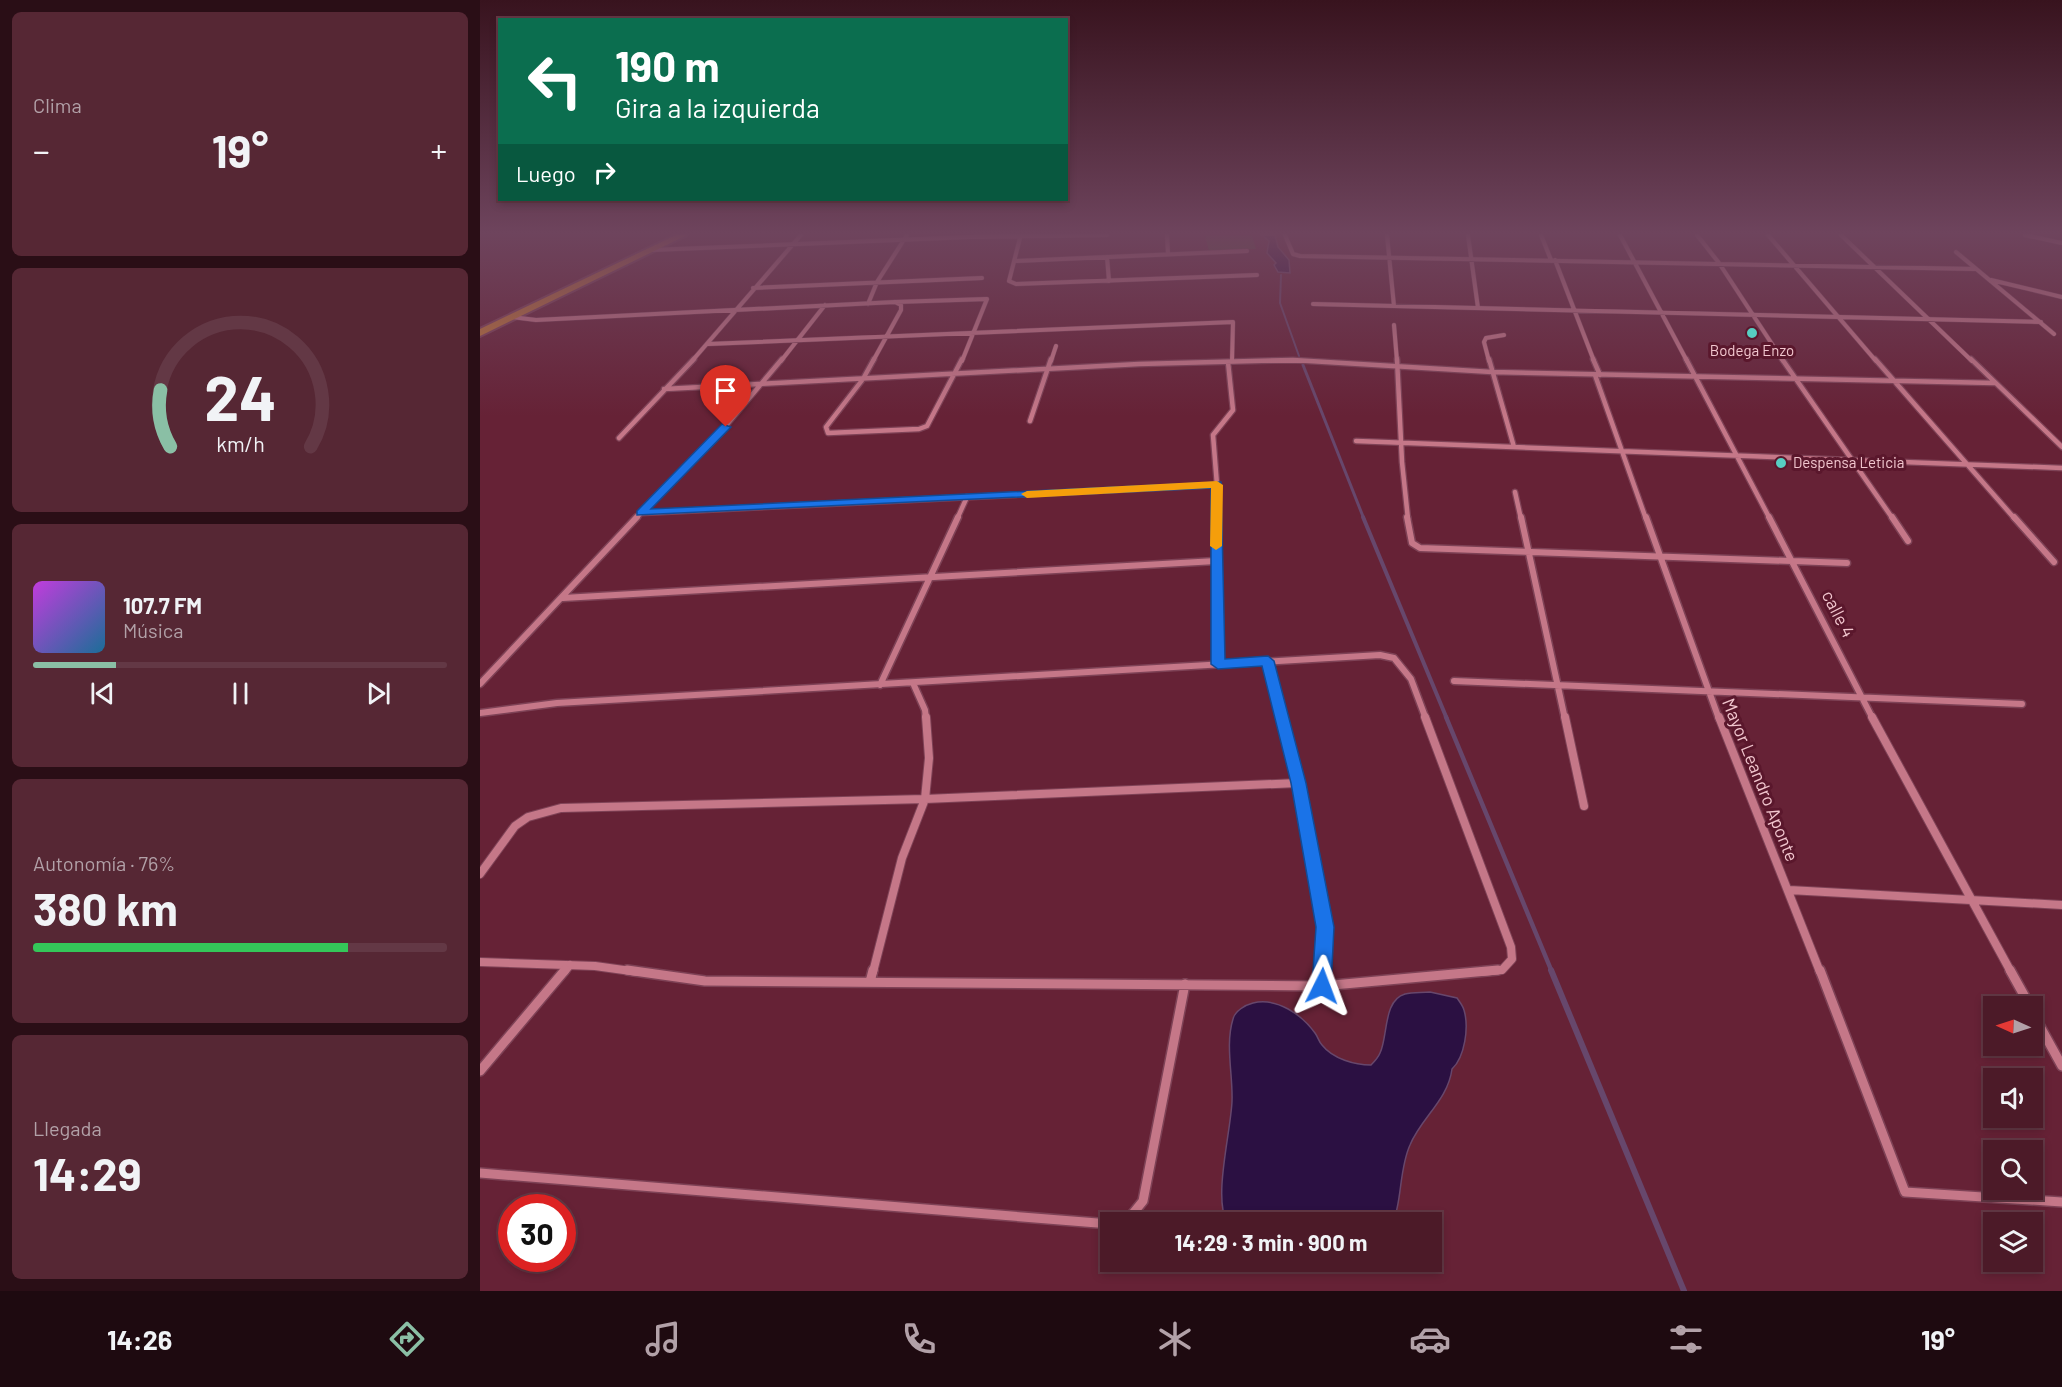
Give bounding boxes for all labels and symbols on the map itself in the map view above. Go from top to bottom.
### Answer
marker: Bodega Enzo [1745,326,1759,340]
place label: Bodega Enzo [1710,341,1794,359]
pin [700,365,751,427]
place label: Despensa Leticia [1793,453,1904,471]
marker: Despensa Leticia [1774,456,1788,470]
street label: calle 4 [1818,586,1860,641]
street label: Mayor Leandro Aponte [1718,695,1804,865]
position arrow [1290,954,1354,1018]
north arrow [1983,996,2043,1056]
speed limit sign: 30 [498,1194,576,1272]

